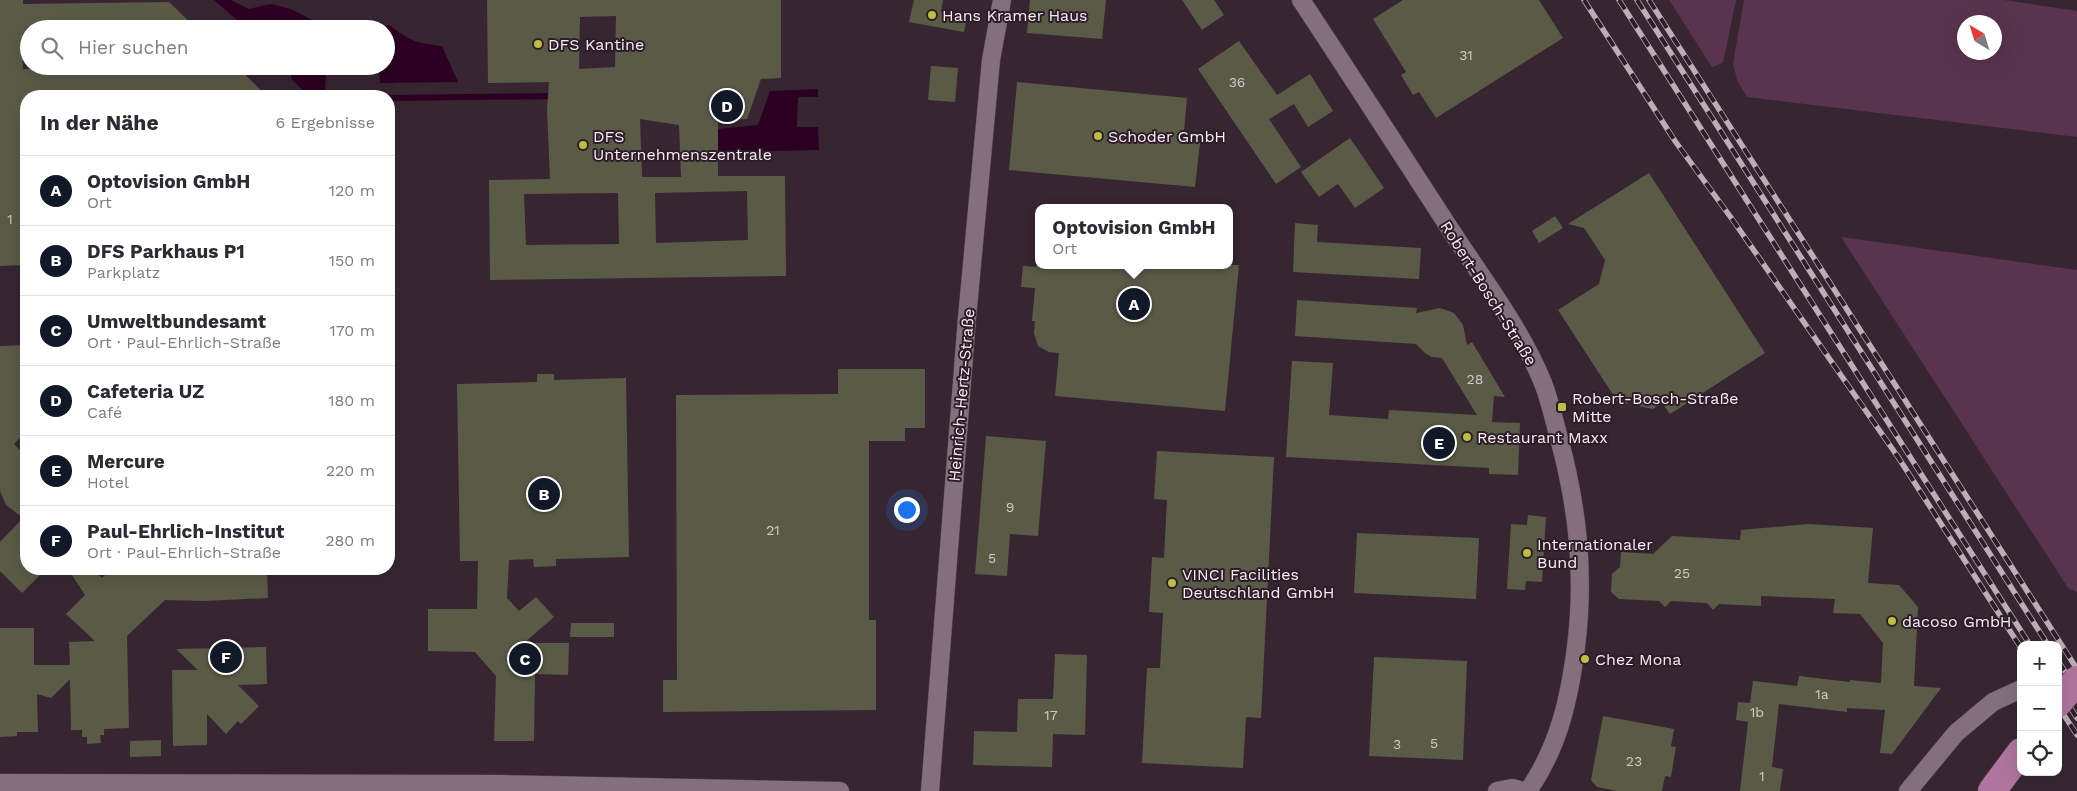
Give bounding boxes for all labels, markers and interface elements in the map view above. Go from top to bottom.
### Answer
place label: Hans Kramer Haus [942,6,1087,25]
marker: Hans Kramer Haus [926,9,938,21]
north arrow [1957,15,2002,60]
search box [20,20,395,75]
icon: search [38,34,66,62]
place label: DFS Kantine [548,35,644,54]
text: Hier suchen [78,36,189,59]
marker: DFS Kantine [532,38,544,50]
house number: 31 [1459,47,1473,63]
house number: 36 [1229,74,1245,90]
pin: D [711,87,743,125]
text: In der Nähe [40,110,159,135]
text: 6 Ergebnisse [275,113,375,132]
place label: DFS Unternehmenszentrale [593,127,772,164]
place label: Schoder GmbH [1108,127,1226,146]
marker: Schoder GmbH [1092,130,1104,142]
marker: DFS Unternehmenszentrale [577,139,589,151]
text: Optovision GmbH [87,170,250,193]
text: A [51,181,61,200]
text: 120 m [329,181,375,200]
text: Ort [87,193,112,212]
popup [1035,204,1233,269]
house number: 1 [7,211,13,227]
text: Optovision GmbH [1052,216,1216,239]
street label: Robert-Bosch-Straße [1436,218,1541,369]
text: Ort [1052,239,1077,258]
text: DFS Parkhaus P1 [87,240,245,263]
text: B [51,251,61,270]
text: 150 m [329,251,375,270]
text: Parkplatz [87,263,160,282]
pin: A [1118,285,1150,323]
street label: Heinrich-Hertz-Straße [944,308,979,482]
text: Umweltbundesamt [87,310,266,333]
text: C [51,321,61,340]
text: 170 m [329,321,375,340]
text: Ort · Paul-Ehrlich-Straße [87,333,281,352]
house number: 28 [1467,371,1483,387]
text: Cafeteria UZ [87,380,204,403]
place label: Robert-Bosch-Straße Mitte [1572,389,1739,426]
text: D [50,391,62,410]
text: 180 m [328,391,375,410]
marker: Robert-Bosch-Straße Mitte [1556,401,1568,413]
text: Café [87,403,122,422]
pin: E [1423,424,1455,462]
place label: Restaurant Maxx [1477,428,1608,447]
marker: Restaurant Maxx [1461,431,1473,443]
text: Mercure [87,450,165,473]
text: E [51,461,61,480]
text: 220 m [326,461,375,480]
text: Hotel [87,473,129,492]
pin: B [528,475,560,513]
your location [894,497,920,523]
house number: 9 [1006,499,1014,515]
text: Paul-Ehrlich-Institut [87,520,284,543]
house number: 21 [766,522,780,538]
text: F [51,531,61,550]
text: 280 m [325,531,375,550]
place label: Internationaler Bund [1537,535,1653,572]
text: Ort · Paul-Ehrlich-Straße [87,543,281,562]
marker: Internationaler Bund [1521,547,1533,559]
house number: 5 [988,550,996,566]
place label: VINCI Facilities Deutschland GmbH [1182,565,1334,602]
house number: 25 [1674,565,1690,581]
marker: VINCI Facilities Deutschland GmbH [1166,577,1178,589]
place label: dacoso GmbH [1902,612,2012,631]
marker: dacoso GmbH [1886,615,1898,627]
pin: F [210,638,242,676]
pin: C [509,640,541,678]
map controls [2017,641,2062,776]
button: + [2017,641,2062,686]
place label: Chez Mona [1595,650,1681,669]
marker: Chez Mona [1579,653,1591,665]
house number: 1a [1815,686,1829,702]
button: − [2017,686,2062,731]
house number: 1b [1750,704,1764,720]
house number: 17 [1044,707,1058,723]
button: locate [2017,731,2062,776]
house number: 5 [1430,735,1438,751]
house number: 3 [1393,736,1401,752]
house number: 23 [1626,753,1642,769]
house number: 1 [1759,768,1765,784]

